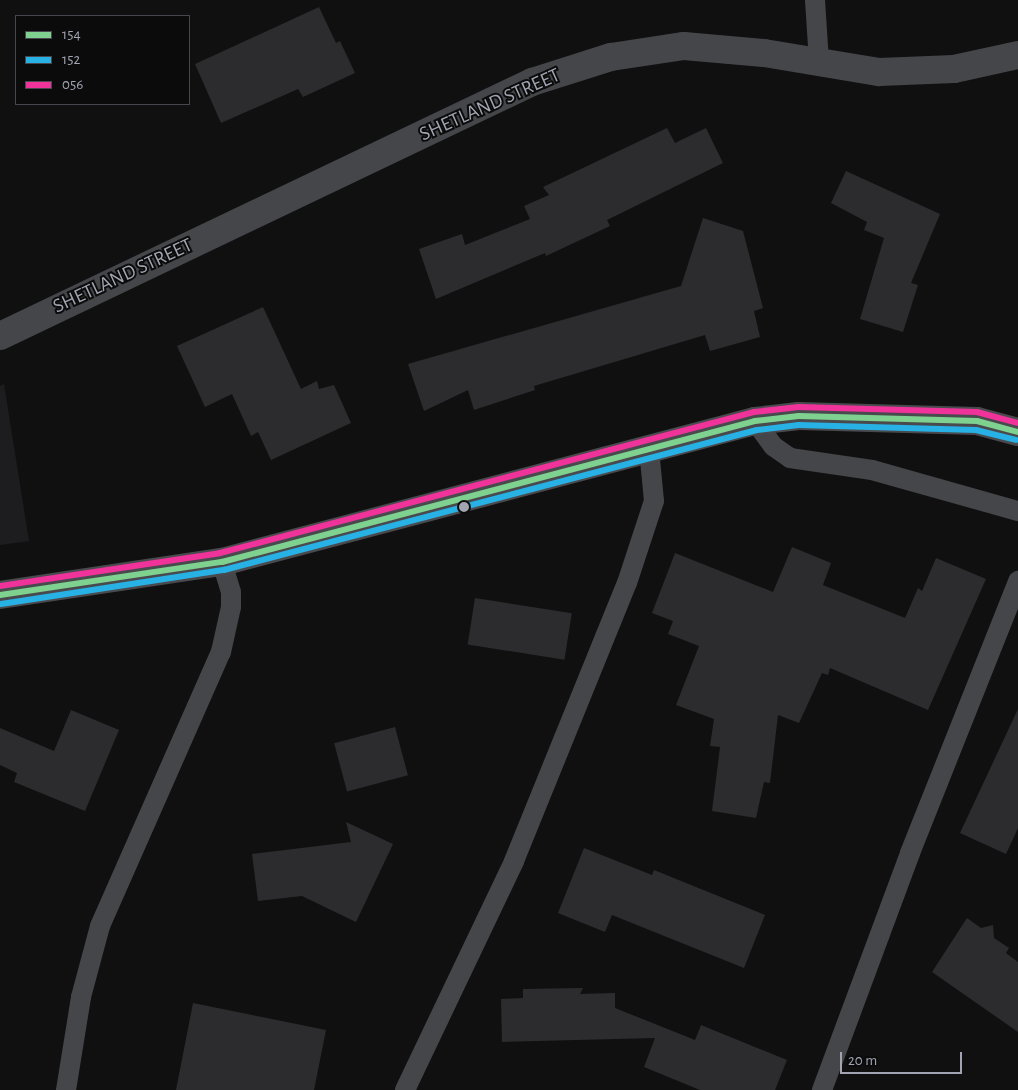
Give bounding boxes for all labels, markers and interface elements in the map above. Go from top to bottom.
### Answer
legend [15,15,190,105]
text: 154 [62,27,81,42]
text: 152 [62,52,80,67]
street label: SHETLAND STREET [416,63,564,147]
text: 056 [62,77,83,92]
street label: SHETLAND STREET [49,233,197,319]
unlabelled marker [459,502,469,512]
scale bar [843,1042,966,1074]
text: 20 m [848,1053,877,1068]

